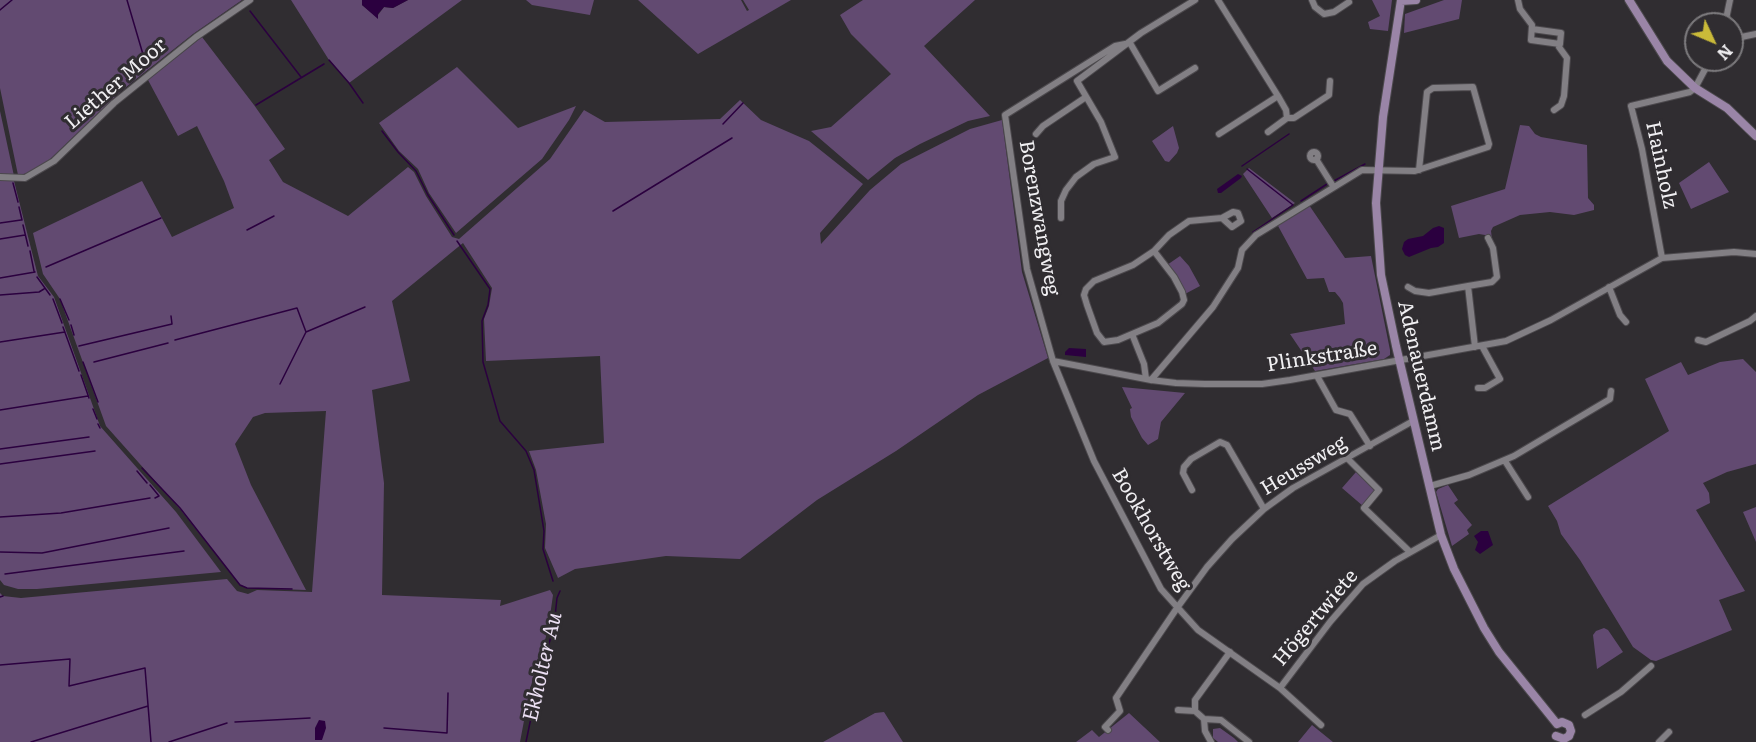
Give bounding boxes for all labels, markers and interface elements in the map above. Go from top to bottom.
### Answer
north arrow [1684,12,1744,72]
street label: Liether Moor [60,33,172,135]
text: N [1712,40,1739,66]
street label: Hainholz [1640,119,1682,211]
street label: Borenzwangweg [1014,138,1064,298]
street label: Adenauerdamm [1392,298,1450,454]
street label: Plinkstraße [1265,336,1379,378]
street label: Heussweg [1257,431,1351,501]
street label: Bookhorstweg [1106,464,1196,596]
street label: Högertwiete [1269,565,1363,671]
water label: Ekholter Au [518,610,568,724]

